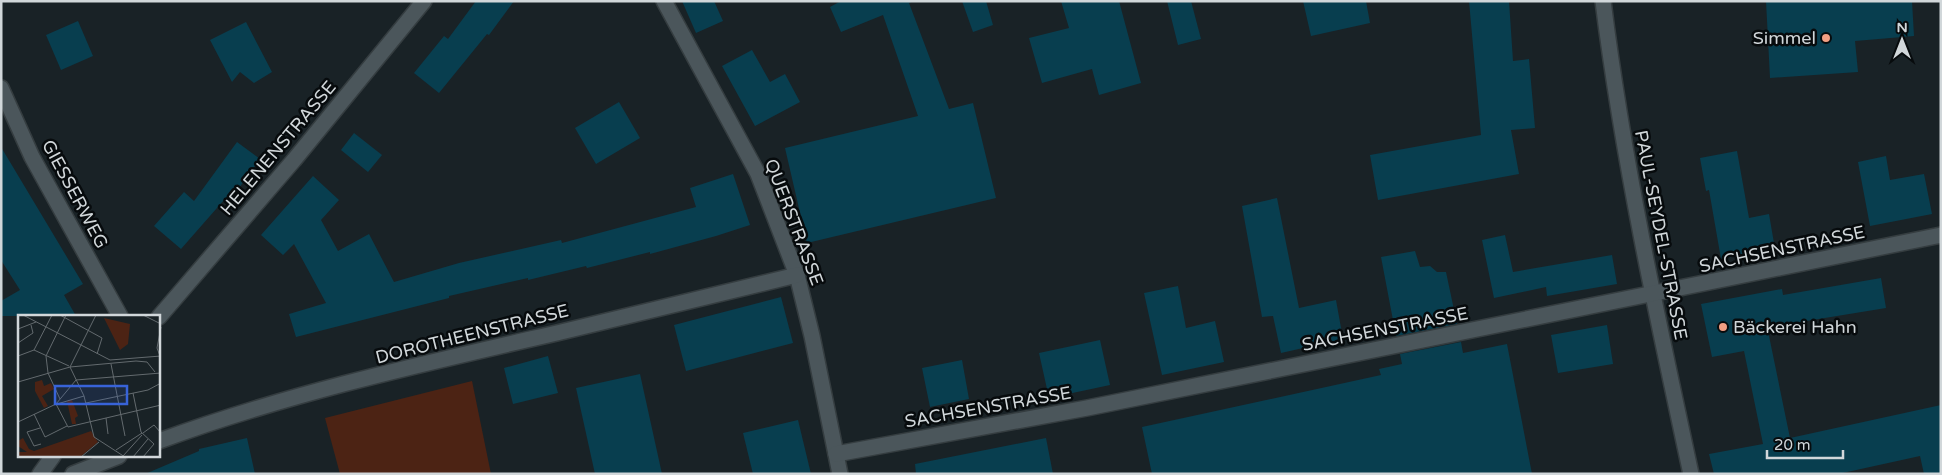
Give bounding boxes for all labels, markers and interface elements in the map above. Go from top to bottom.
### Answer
north arrow [1877,15,1927,65]
text: N [1896,19,1908,36]
place label: Simmel [1753,27,1816,49]
marker: Simmel [1820,32,1832,44]
street label: HELENENSTRASSE [215,76,341,220]
street label: PAUL-SEYDEL-STRASSE [1630,128,1692,342]
street label: GIESSERWEG [37,136,113,252]
street label: QUERSTRASSE [760,156,828,288]
street label: SACHSENSTRASSE [1697,221,1867,277]
street label: DOROTHEENSTRASSE [373,299,571,369]
street label: SACHSENSTRASSE [1300,302,1470,356]
inset map [18,315,160,458]
place label: Bäckerei Hahn [1733,316,1857,338]
marker: Bäckerei Hahn [1717,321,1729,333]
street label: SACHSENSTRASSE [903,382,1073,432]
scale bar [1767,428,1843,460]
text: 20 m [1774,436,1811,454]

